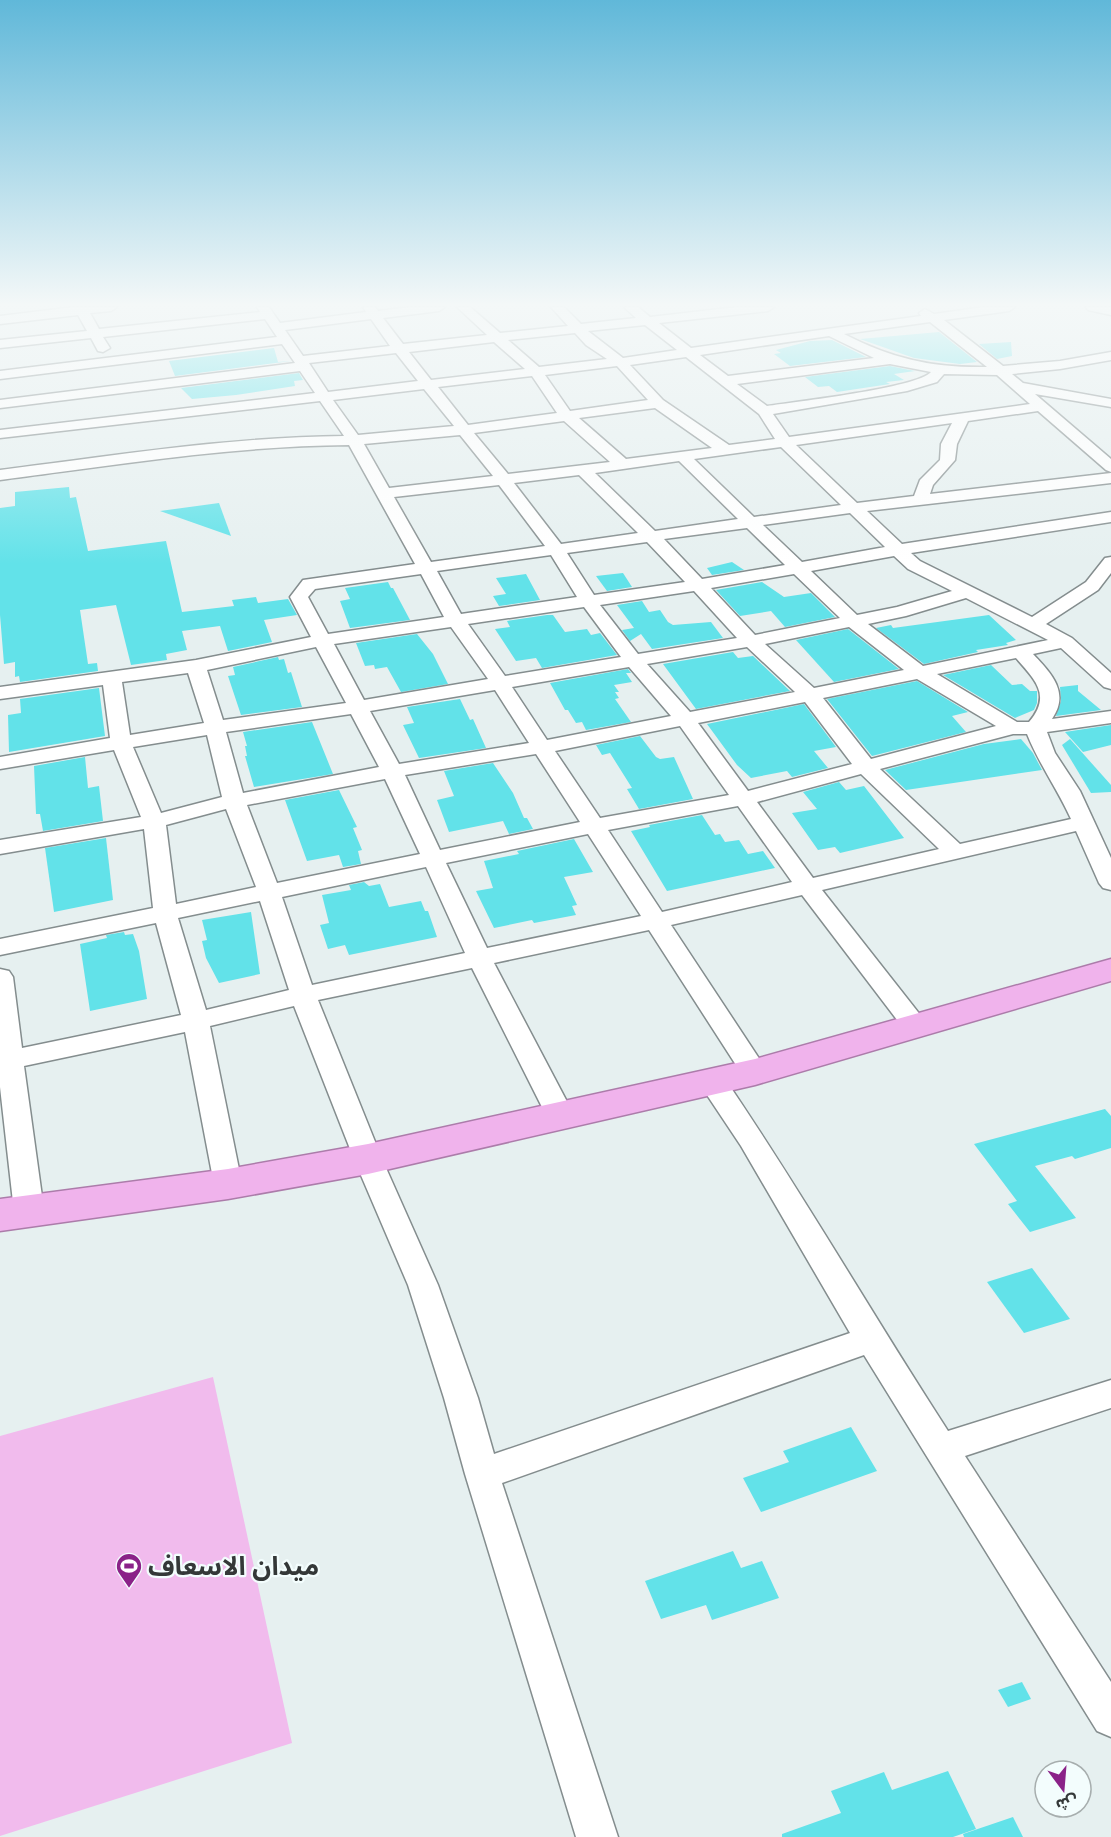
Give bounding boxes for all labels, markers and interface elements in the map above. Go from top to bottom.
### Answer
sports icon: ميدان الاسعاف [114,1551,144,1589]
place label: ميدان الاسعاف [148,1551,319,1582]
north arrow [1033,1759,1093,1819]
text: ش [1053,1790,1080,1815]

